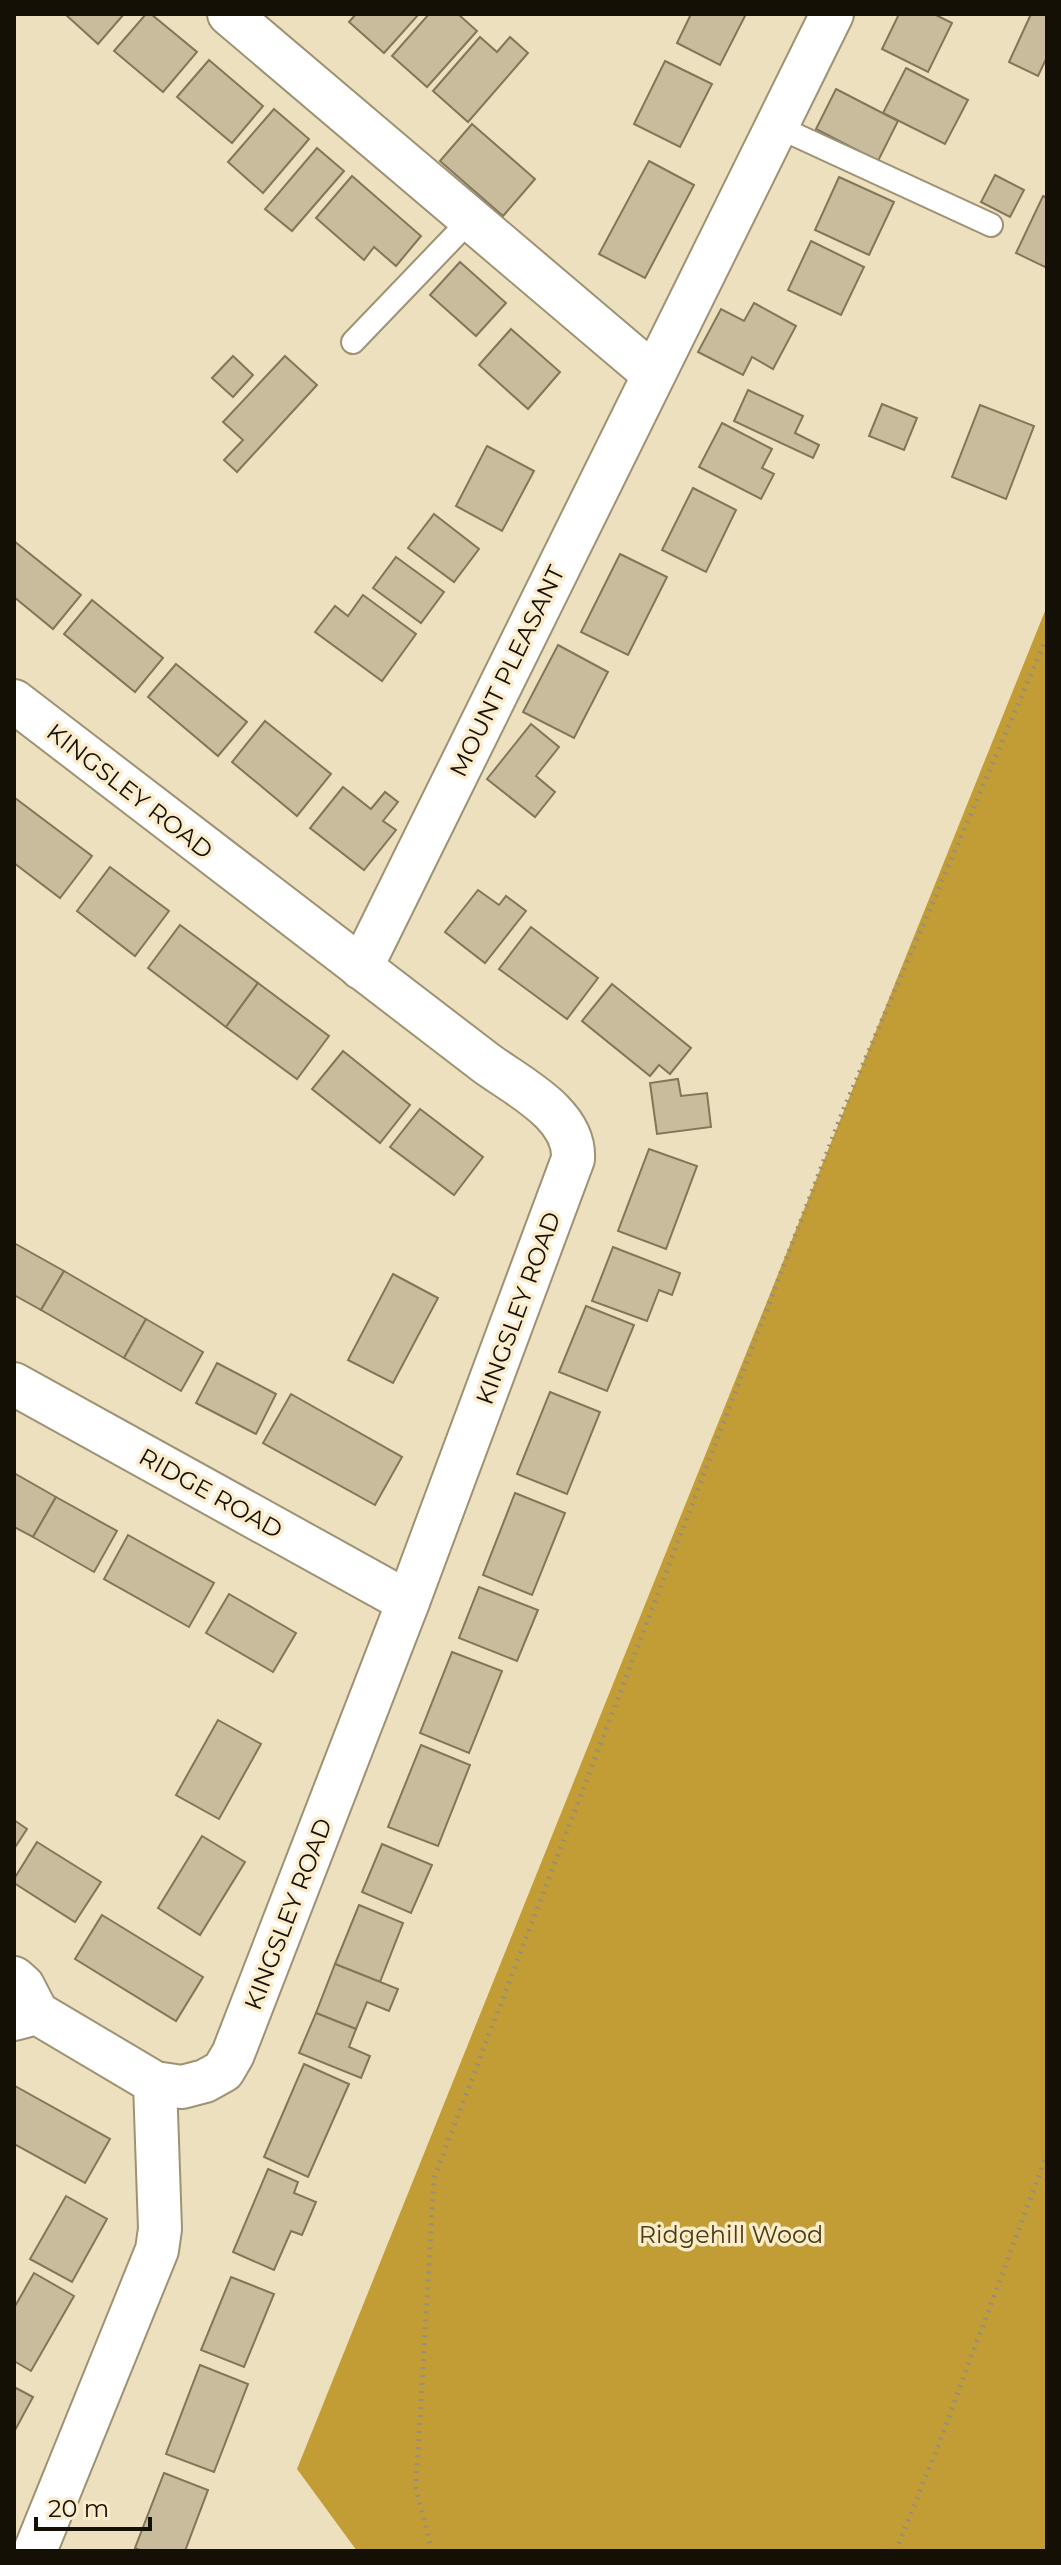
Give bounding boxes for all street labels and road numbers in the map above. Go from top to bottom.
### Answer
street label: MOUNT PLEASANT [443,561,571,781]
street label: KINGSLEY ROAD [41,717,219,865]
street label: KINGSLEY ROAD [470,1208,566,1408]
street label: RIDGE ROAD [134,1442,288,1544]
street label: KINGSLEY ROAD [238,1814,338,2014]

